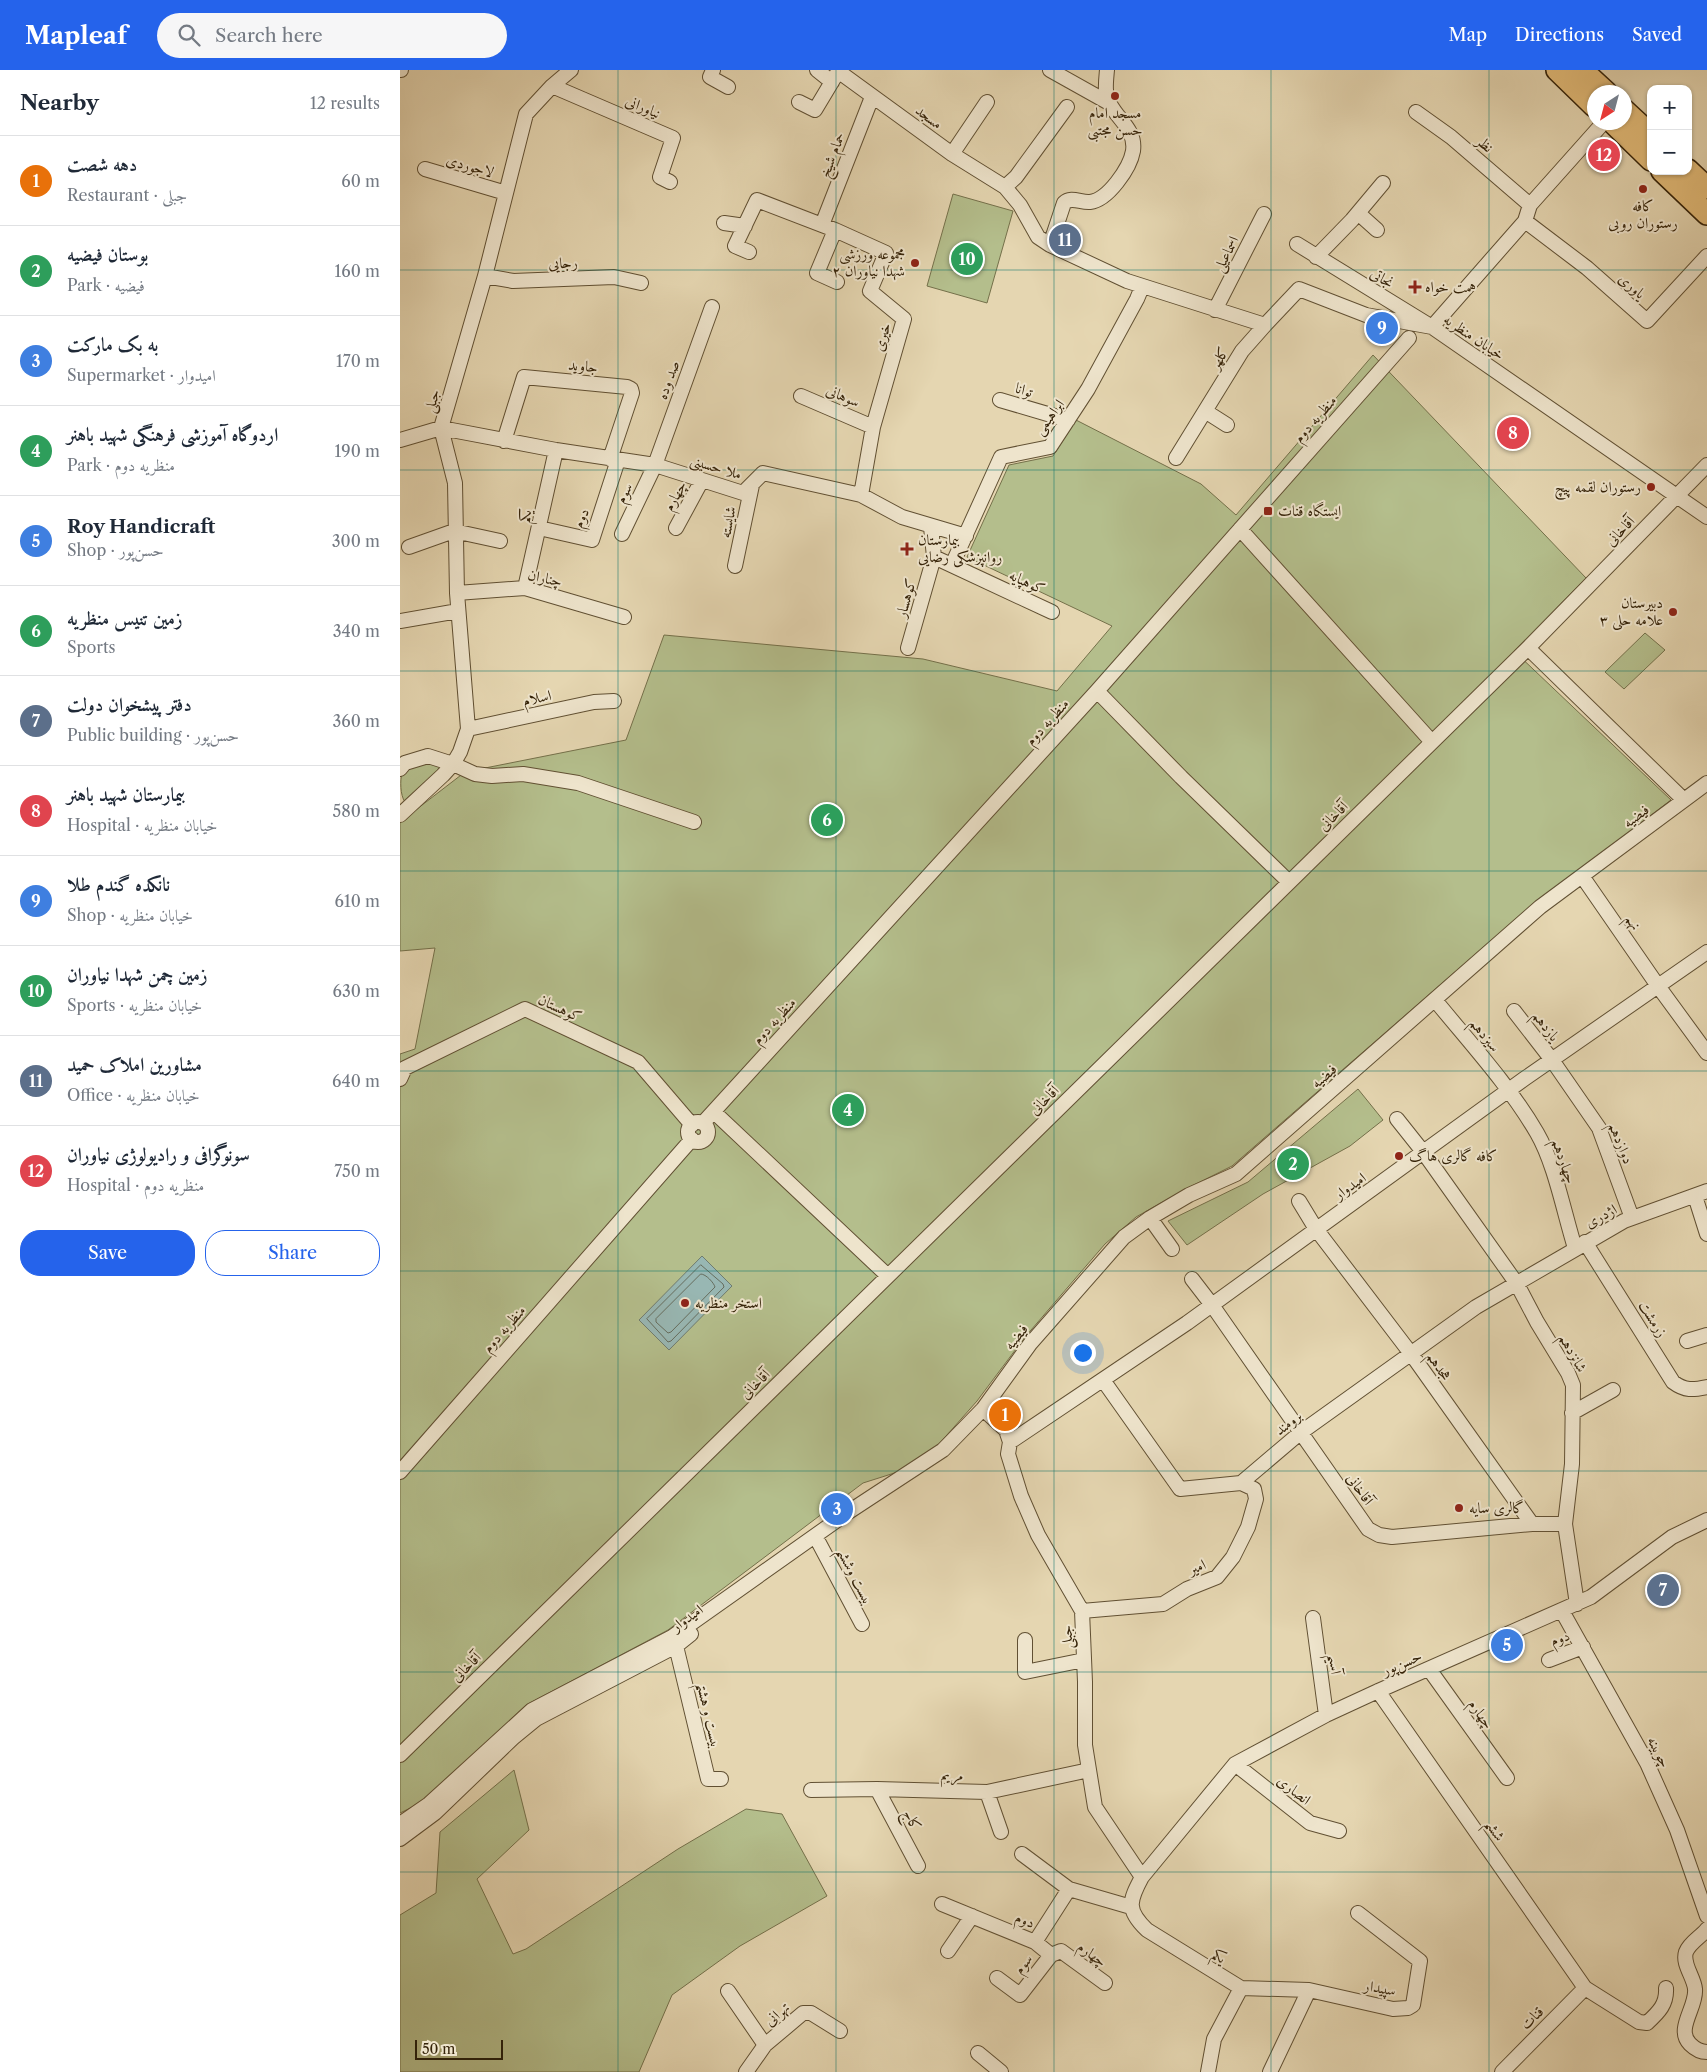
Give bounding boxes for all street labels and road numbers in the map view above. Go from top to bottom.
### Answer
street label: نیاورانی [623,91,664,122]
street label: مسجد [912,100,947,133]
street label: حمام شیخ [814,130,853,182]
street label: نظر [1471,130,1498,157]
street label: لاجوردی [444,150,496,181]
street label: اسماعیلی [1208,233,1244,276]
street label: رجایی [548,252,578,274]
street label: نجاتی [1367,263,1397,292]
street label: یاوری [1615,269,1651,303]
street label: خیابان منظریه [1440,309,1508,365]
street label: خیری [868,320,895,353]
street label: کلهر [1203,343,1233,375]
street label: جاوید [567,355,599,376]
street label: صد وده [652,358,683,402]
street label: توانا [1013,378,1035,401]
street label: سوهانی [823,380,863,411]
street label: جبلی [419,387,446,415]
street label: منظریه دوم [1289,391,1343,449]
street label: ابراهیمی [1029,395,1070,440]
street label: ملا حسینی [687,450,744,485]
street label: چهارم [659,477,694,516]
street label: سوم [611,479,640,508]
street label: شایسته [715,504,740,539]
street label: دوم [568,505,597,532]
street label: یکم [514,506,540,526]
street label: آقاخانی [1601,510,1640,550]
street label: چناران [526,564,564,592]
street label: کوهپایه [1006,565,1048,599]
street label: کوهسار [890,576,920,622]
street label: اسلام [521,685,554,714]
street label: منظریه دوم [1021,694,1076,752]
street label: آقاخانی [1314,796,1353,835]
street label: فیضیه [1619,800,1653,832]
street label: نهم [1617,910,1646,937]
street label: کوهستان [535,989,585,1026]
street label: منظریه دوم [748,993,803,1051]
street label: یازدهم [1525,1007,1565,1049]
street label: سیزدهم [1462,1014,1505,1059]
street label: فیضیه [1307,1059,1341,1092]
street label: آقاخانی [1025,1080,1064,1119]
street label: دوازدهم [1600,1119,1638,1168]
street label: چهاردهم [1543,1136,1581,1188]
street label: امیدوار [1328,1168,1370,1205]
street label: اژدری [1582,1199,1620,1232]
street label: زرمشت [1635,1297,1672,1341]
street label: منظریه دوم [478,1301,532,1359]
street label: فیضیه [999,1320,1032,1354]
street label: شانزدهم [1551,1330,1592,1378]
street label: هجدهم [1419,1347,1456,1387]
street label: آقاخانی [736,1364,775,1403]
street label: برومند [1270,1406,1306,1439]
street label: آقاخانی [1343,1469,1379,1510]
street label: بیست وششم [828,1544,878,1610]
street label: امیر [1183,1554,1208,1579]
street label: امیدوار [665,1600,706,1637]
street label: جبلی [1056,1625,1079,1649]
street label: دوم [1547,1625,1574,1654]
street label: حسن‌پور [1377,1646,1425,1682]
street label: آقاخانی [447,1647,486,1686]
street label: آسیم [1319,1653,1346,1678]
street label: بیست و هشتم [687,1680,726,1751]
street label: چهارم [1461,1695,1498,1735]
street label: چوبینه [1643,1733,1675,1771]
street label: مریم [940,1765,964,1788]
street label: انصاری [1274,1770,1315,1809]
street label: کاج [895,1806,926,1836]
street label: ششم [1476,1815,1510,1848]
street label: دوم [1011,1907,1038,1936]
street label: چهارم [1071,1937,1111,1974]
street label: یکم [1206,1944,1231,1972]
street label: سوم [1009,1950,1040,1980]
street label: سپیدار [1360,1975,1398,2002]
street label: تهرانی [760,1997,794,2030]
street label: قنات [1516,2002,1547,2033]

